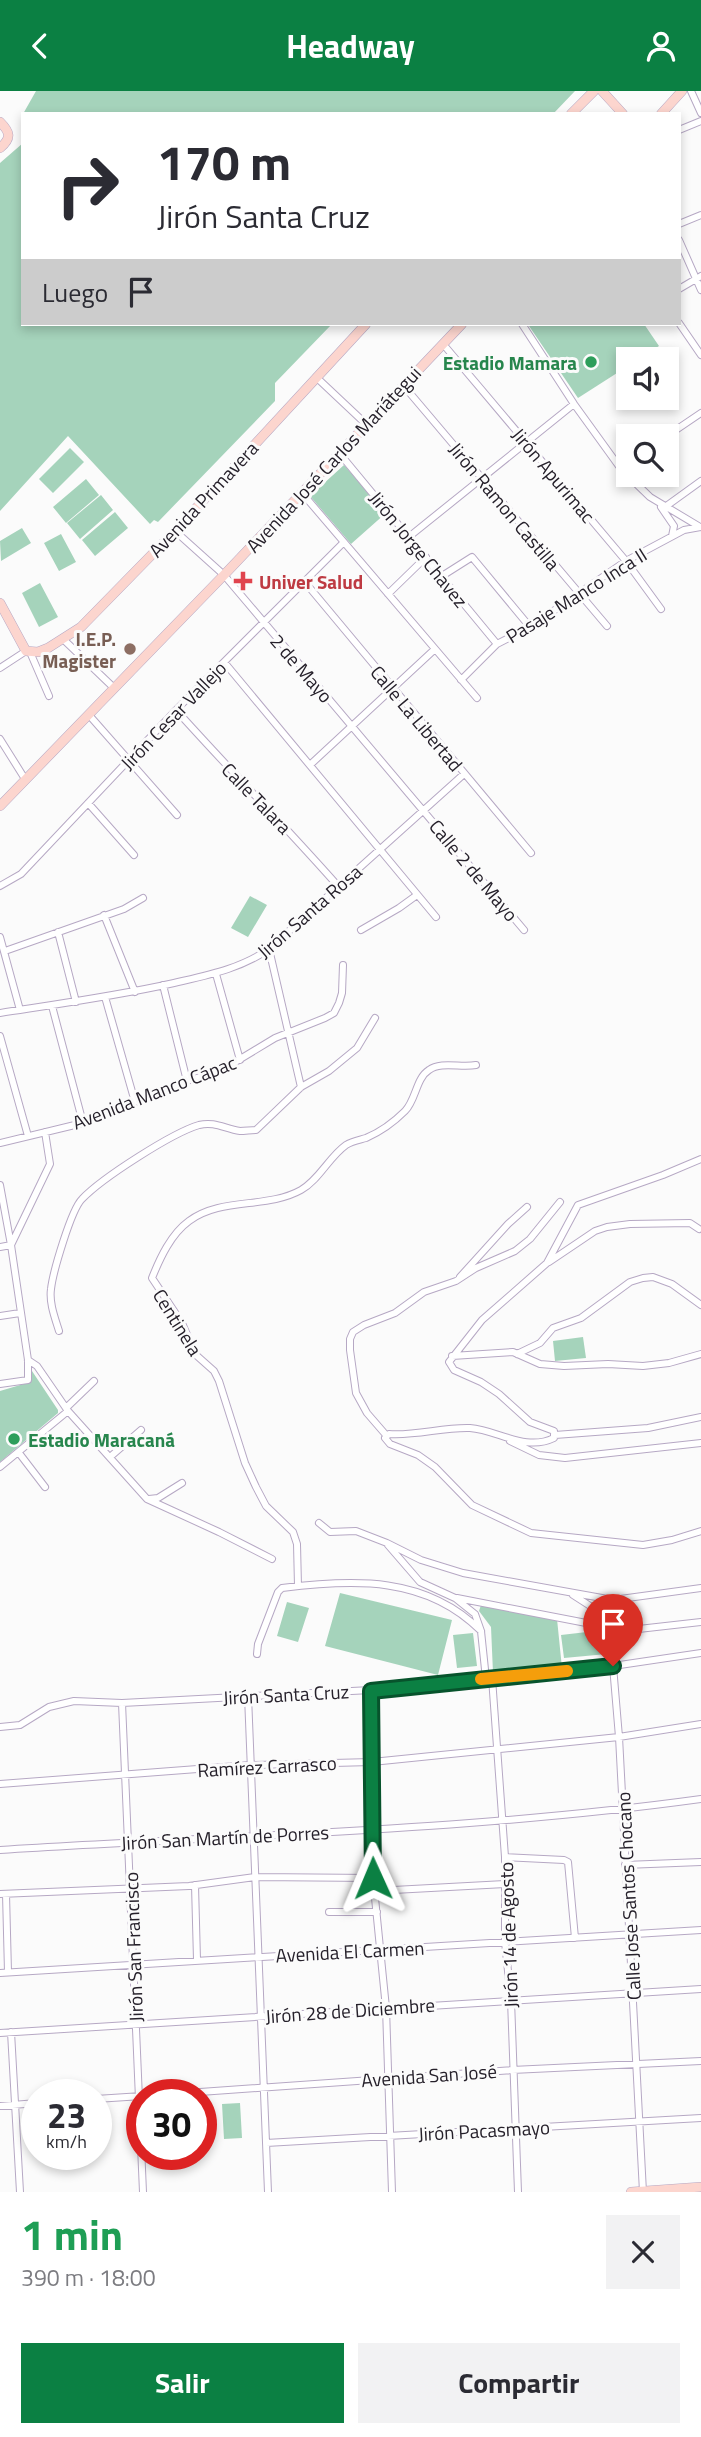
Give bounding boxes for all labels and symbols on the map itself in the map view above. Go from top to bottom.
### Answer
place label: Estadio Mamara [443,348,577,377]
marker: Estadio Mamara [583,354,599,370]
street label: Avenida José Carlos Mariátegui [239,359,427,559]
street label: Jirón Apurimac [506,421,602,529]
street label: Avenida Primavera [141,434,265,564]
street label: Jirón Ramon Castilla [443,435,568,577]
street label: Jirón Jorge Chavez [363,484,475,614]
street label: Pasaje Manco Inca II [500,540,652,650]
place label: Univer Salud [259,567,363,596]
marker: Univer Salud [233,571,253,591]
place label: I.E.P. Magister [42,624,116,675]
street label: 2 de Mayo [264,627,340,709]
marker: I.E.P. Magister [122,641,138,657]
street label: Jirón Cesar Vallejo [113,654,233,776]
street label: Calle La Libertad [364,659,470,777]
street label: Calle Talara [215,755,299,841]
street label: Calle 2 de Mayo [423,813,525,927]
street label: Jirón Santa Rosa [250,857,368,965]
street label: Avenida Manco Cápac [68,1047,240,1137]
street label: Centinela [146,1283,210,1362]
place label: Estadio Maracaná [28,1425,175,1454]
marker: Estadio Maracaná [6,1431,22,1447]
pin [583,1594,643,1666]
street label: Jirón Santa Cruz [222,1676,350,1712]
street label: Ramírez Carrasco [197,1748,337,1784]
street label: Calle Jose Santos Chocano [608,1791,648,2001]
street label: Jirón San Martín de Porres [120,1817,330,1857]
position arrow [336,1841,410,1915]
street label: Jirón 14 de Agosto [491,1861,525,2009]
street label: Jirón San Francisco [116,1872,150,2022]
street label: Avenida El Carmen [275,1933,425,1969]
street label: Jirón 28 de Diciembre [264,1990,436,2030]
street label: Avenida San José [360,2056,498,2094]
speed limit sign: 30 [126,2079,217,2170]
street label: Jirón Pacasmayo [417,2112,551,2148]

